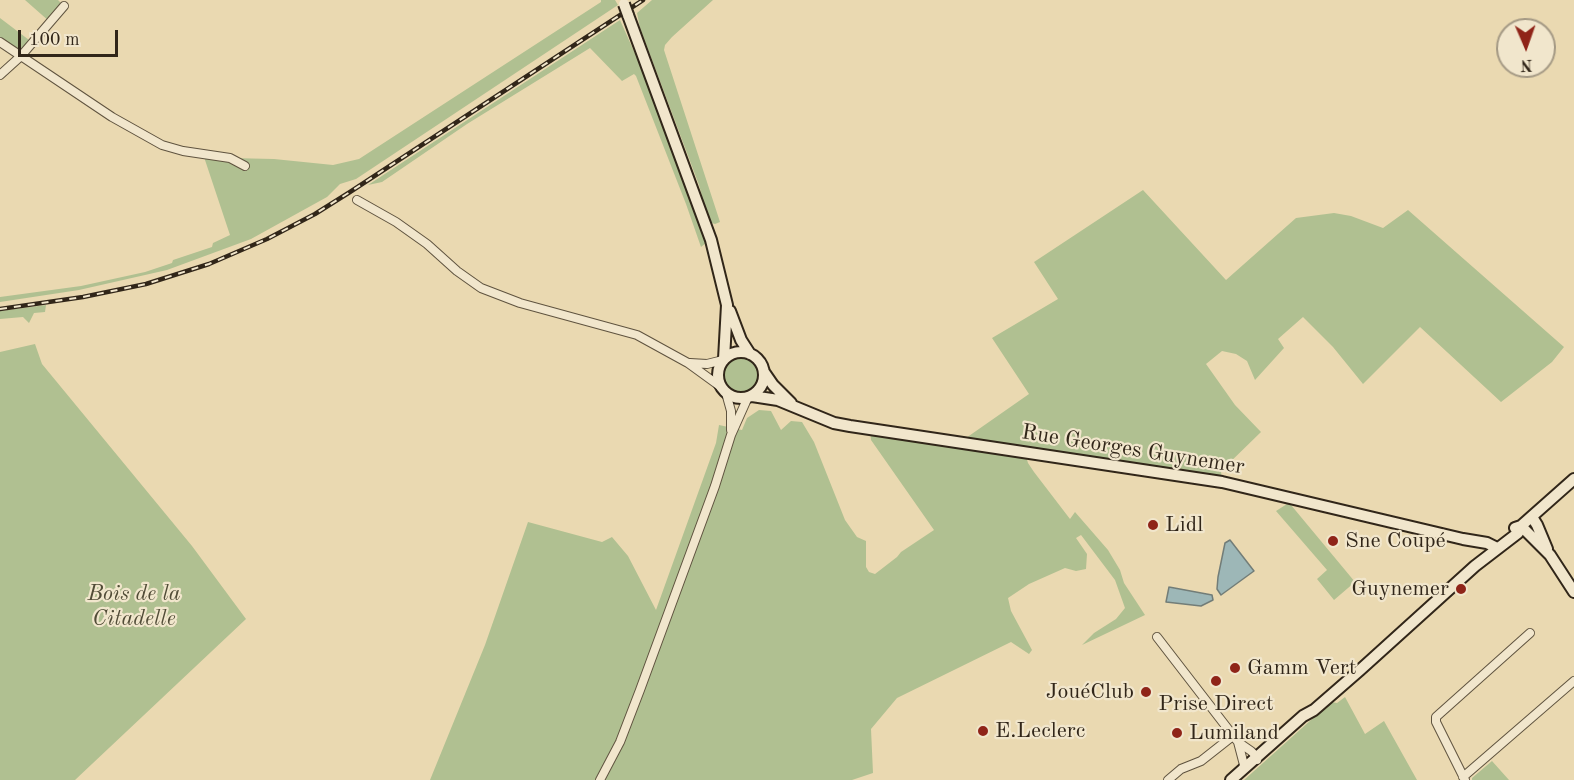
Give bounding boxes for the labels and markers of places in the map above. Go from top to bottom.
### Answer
place label: Lidl [1165,512,1203,538]
marker: Lidl [1146,518,1160,532]
place label: Sne Coupé [1345,528,1446,554]
marker: Sne Coupé [1326,534,1340,548]
place label: Guynemer [1351,576,1449,602]
marker: Guynemer [1454,582,1468,596]
place label: Gamm Vert [1247,655,1357,681]
marker: Gamm Vert [1228,661,1242,675]
marker: Prise Direct [1209,674,1223,688]
place label: JouéClub [1046,679,1134,705]
marker: JouéClub [1139,685,1153,699]
place label: Prise Direct [1158,691,1274,717]
place label: E.Leclerc [995,718,1085,744]
place label: Lumiland [1189,720,1279,746]
marker: E.Leclerc [976,724,990,738]
marker: Lumiland [1170,726,1184,740]

